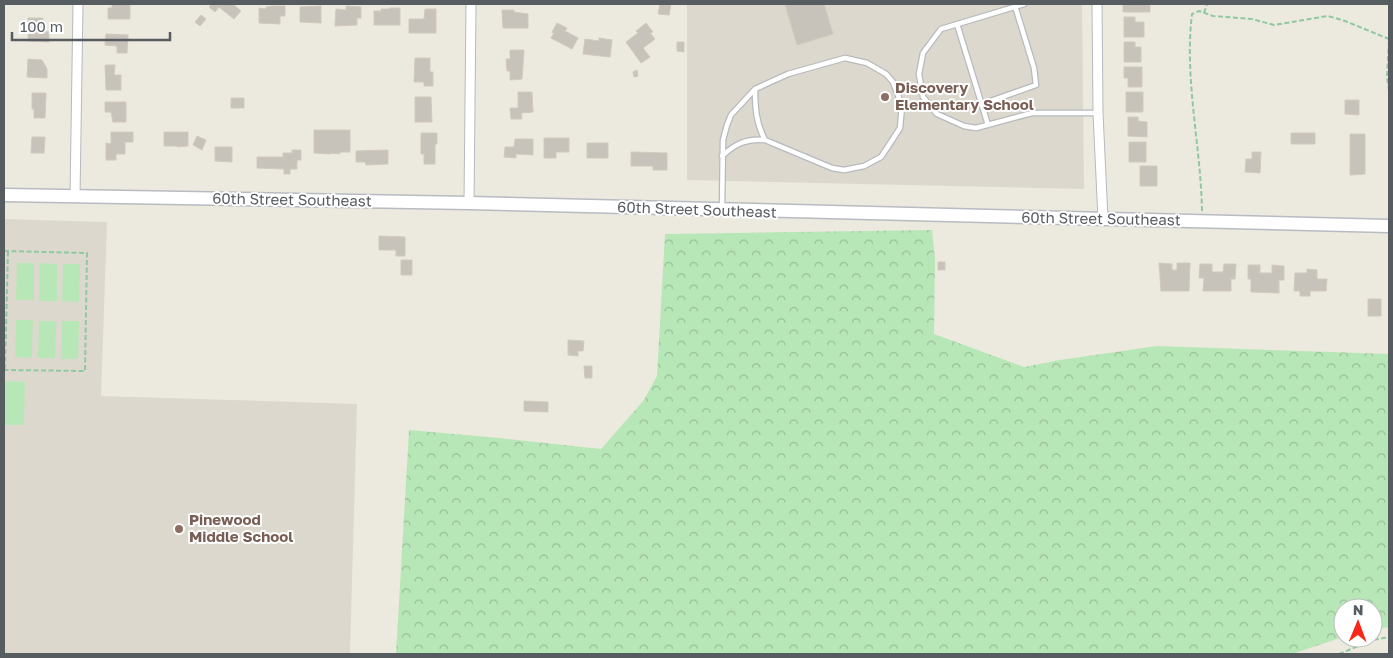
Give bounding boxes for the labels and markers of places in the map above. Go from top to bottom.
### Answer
place label: Discovery Elementary School [895,78,1034,113]
marker: Discovery Elementary School [879,91,891,103]
place label: Pinewood Middle School [189,510,293,545]
marker: Pinewood Middle School [173,523,185,535]

